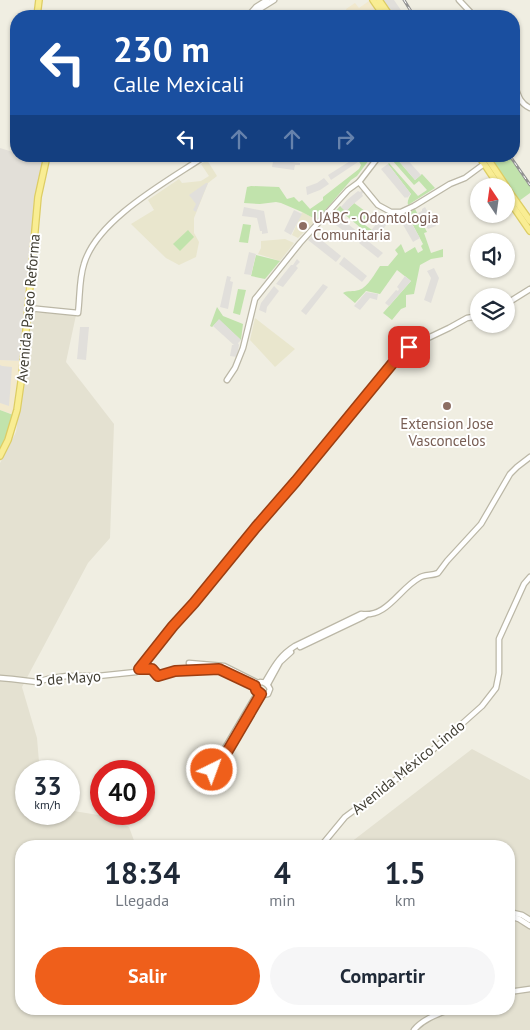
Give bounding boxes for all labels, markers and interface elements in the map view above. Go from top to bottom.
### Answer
text: 230 m [113,26,210,72]
icon: left [30,30,95,95]
text: Calle Mexicali [113,70,244,98]
icon: left [172,125,200,153]
icon: ahead [225,125,253,153]
icon: ahead [278,125,306,153]
icon: right [331,125,359,153]
north arrow [470,178,515,222]
map controls [470,178,515,333]
place label: UABC - Odontologia Comunitaria [313,208,439,244]
marker: UABC - Odontologia Comunitaria [297,220,309,232]
street label: Avenida Paseo Reforma [12,233,44,383]
button: sound [470,233,515,278]
button: layers [470,288,515,333]
pin [388,326,430,368]
icon: arrive [395,333,423,361]
marker: Extension Jose Vasconcelos [441,400,453,412]
place label: Extension Jose Vasconcelos [400,414,494,450]
street label: 5 de Mayo [34,666,102,690]
street label: Avenida México Lindo [348,716,468,818]
position arrow [185,743,237,795]
speed limit sign: 40 [90,760,155,825]
text: 33 [33,770,62,802]
text: km/h [34,797,61,812]
text: 18:34 [104,853,180,892]
text: 4 [274,853,291,892]
text: 1.5 [384,853,426,892]
text: Llegada [115,890,169,910]
text: min [269,890,295,910]
text: km [395,890,415,910]
button: Salir [35,947,260,1005]
button: Compartir [270,947,495,1005]

